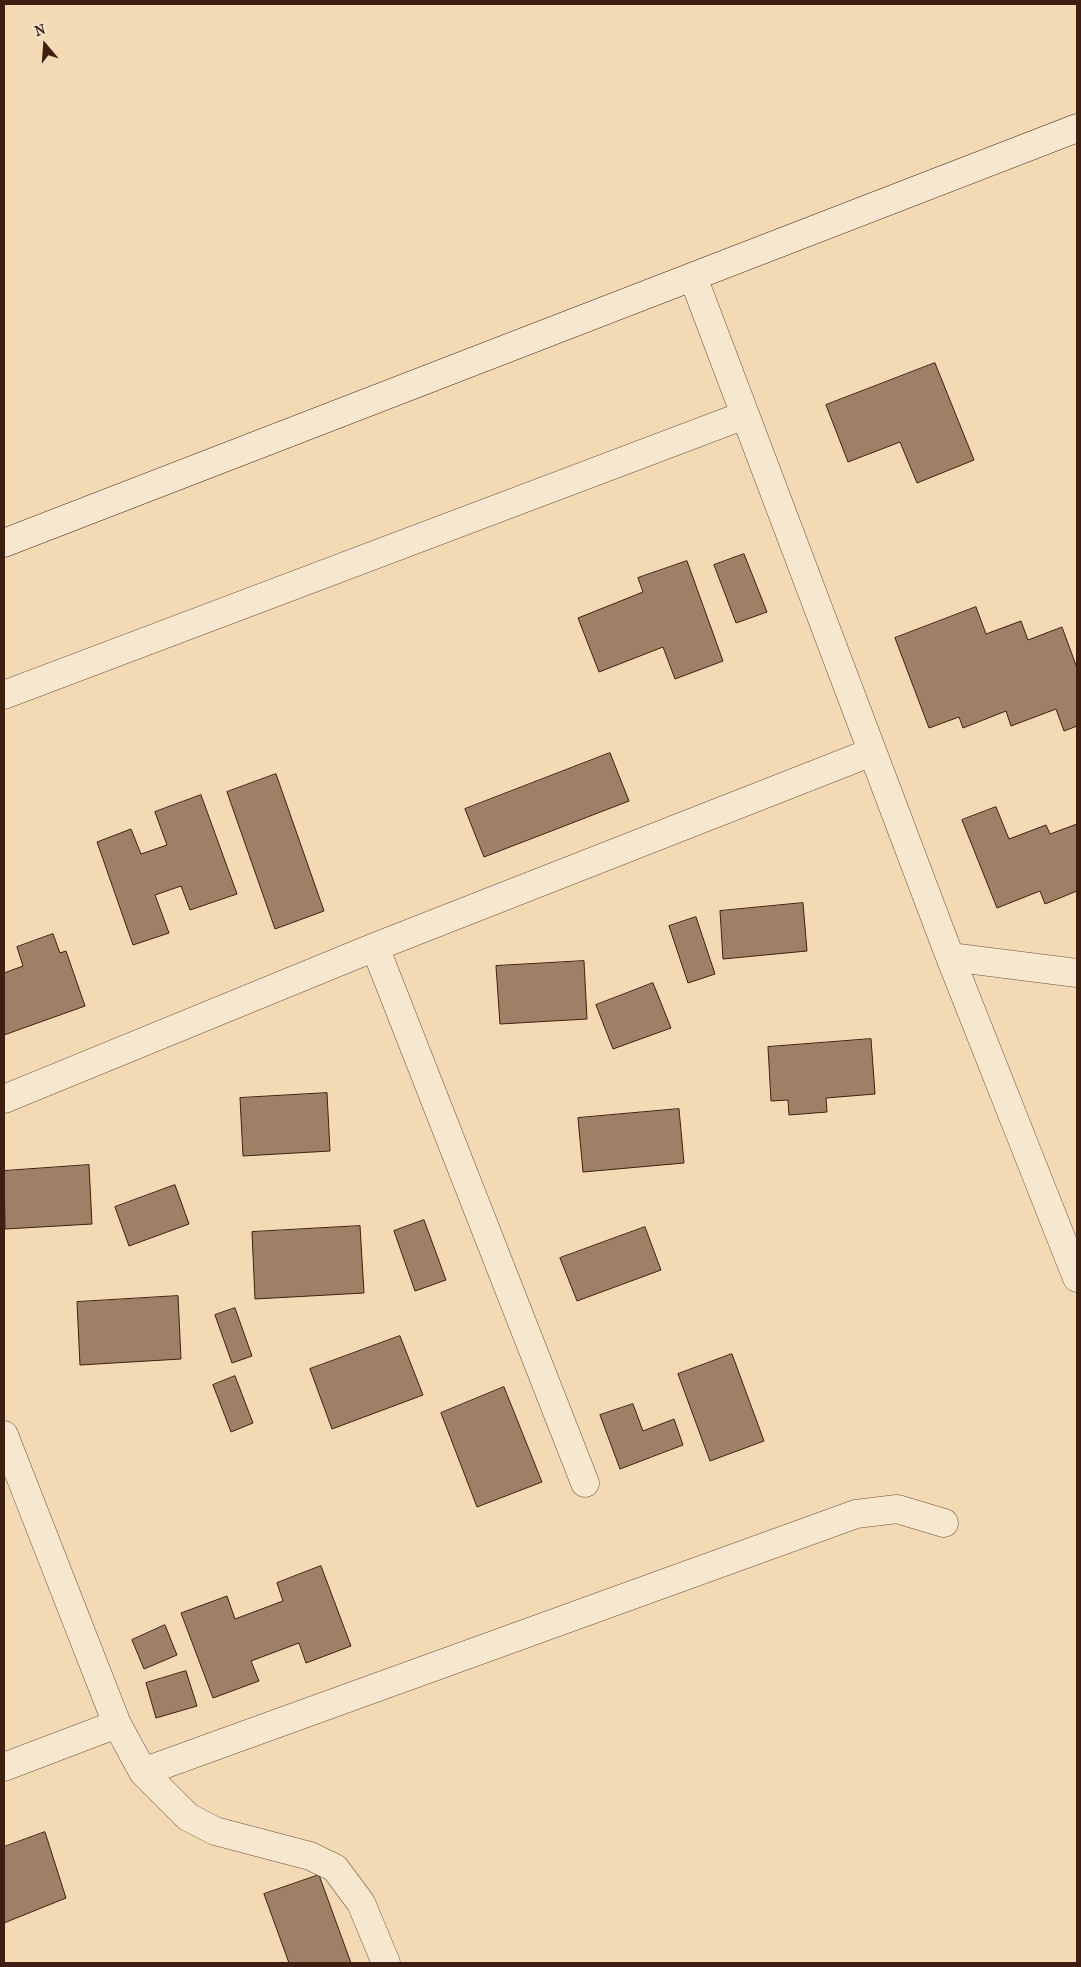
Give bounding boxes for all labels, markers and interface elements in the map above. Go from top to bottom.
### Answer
north arrow [20,20,70,70]
text: N [33,21,48,40]

